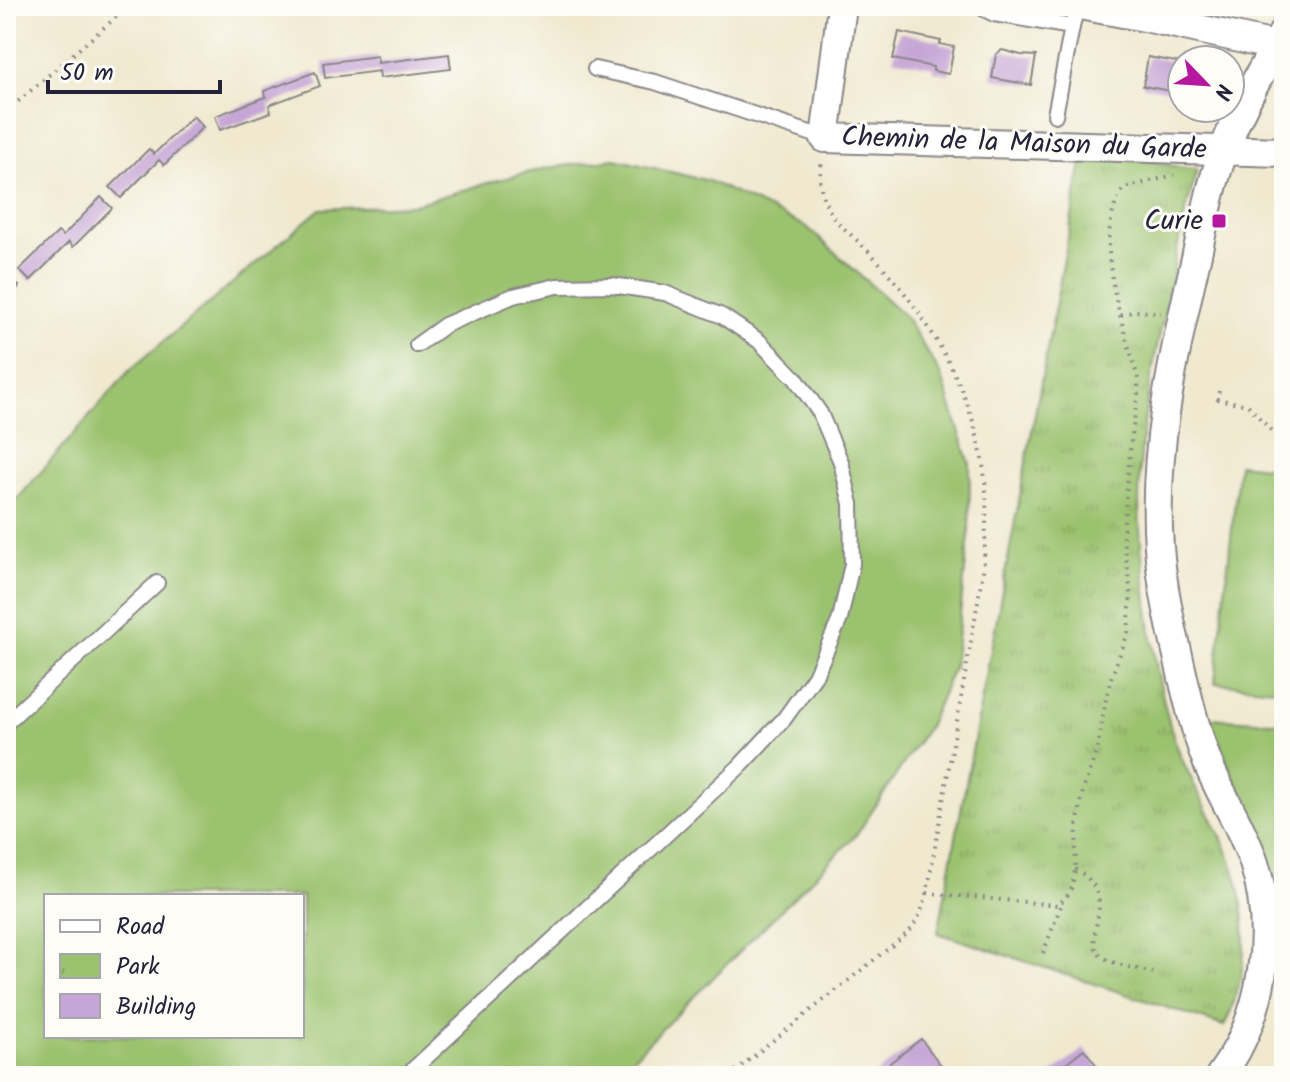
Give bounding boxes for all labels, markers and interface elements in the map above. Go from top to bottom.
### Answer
scale bar [48,44,220,94]
north arrow [1166,44,1246,124]
text: 50 m [60,54,114,93]
text: N [1203,78,1241,105]
street label: Chemin de la Maison du Garde [840,115,1208,173]
place label: Curie [1144,199,1203,244]
marker: Curie [1210,212,1228,230]
legend [44,894,304,1038]
text: Road [116,908,165,947]
text: Park [116,948,160,987]
text: Building [116,988,196,1027]

